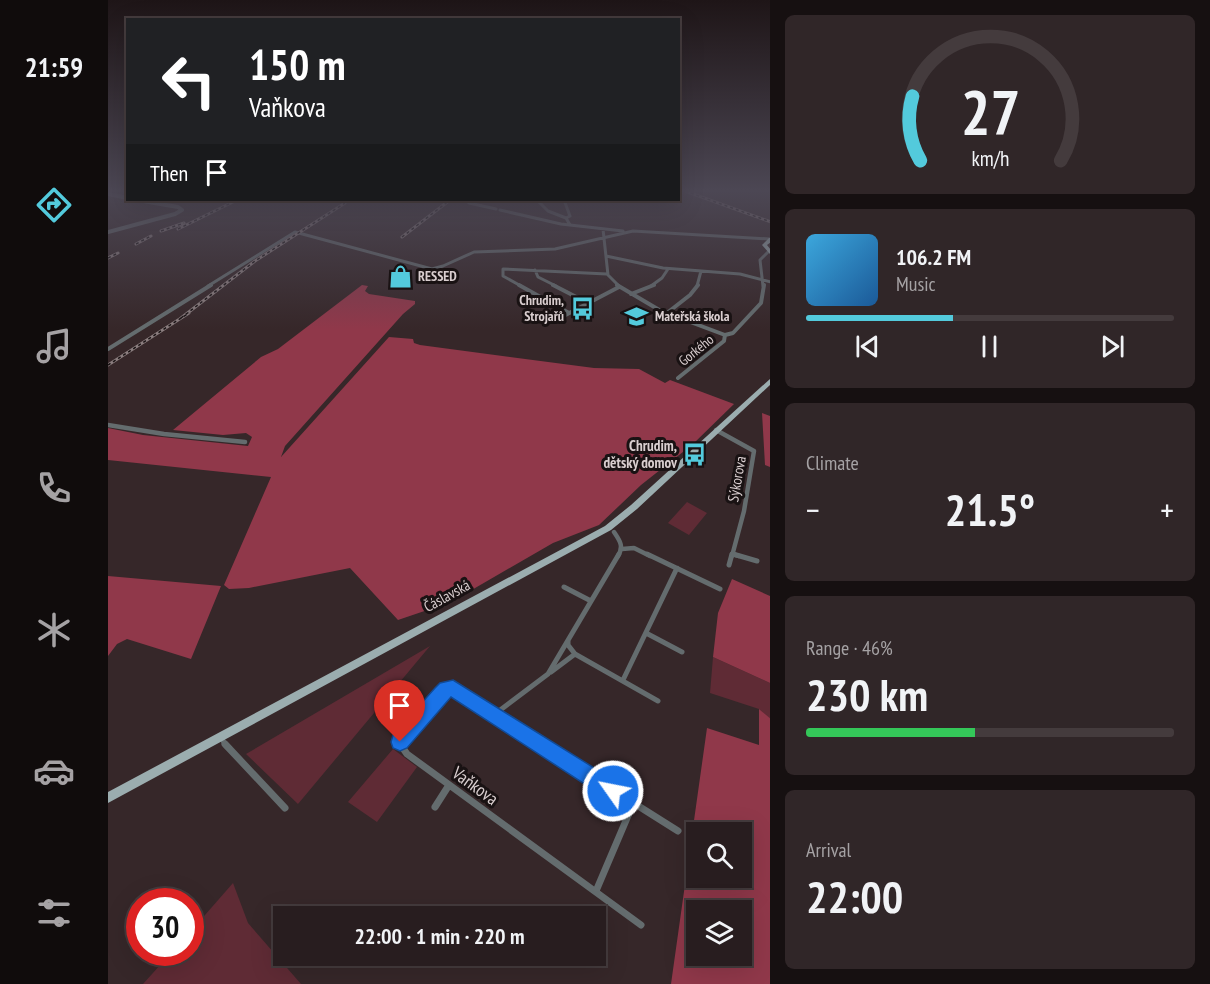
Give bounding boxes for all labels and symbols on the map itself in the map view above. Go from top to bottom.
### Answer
shop icon: RESSED [387,263,413,289]
place label: RESSED [418,267,457,285]
place label: Chrudim, Strojařů [519,291,564,325]
bus stop icon: Chrudim, Strojařů [569,295,595,321]
school or university icon: Mateřská škola [624,303,650,329]
place label: Mateřská škola [655,307,730,325]
street label: Gorkého [675,330,717,370]
place label: Chrudim, dětský domov [603,436,678,472]
bus stop icon: Chrudim, dětský domov [682,442,708,468]
street label: Sýkorova [723,454,750,503]
street label: Čáslavská [420,575,473,616]
pin [374,680,425,742]
position arrow [581,759,645,823]
street label: Vaňkova [447,761,503,810]
speed limit sign: 30 [126,888,204,966]

